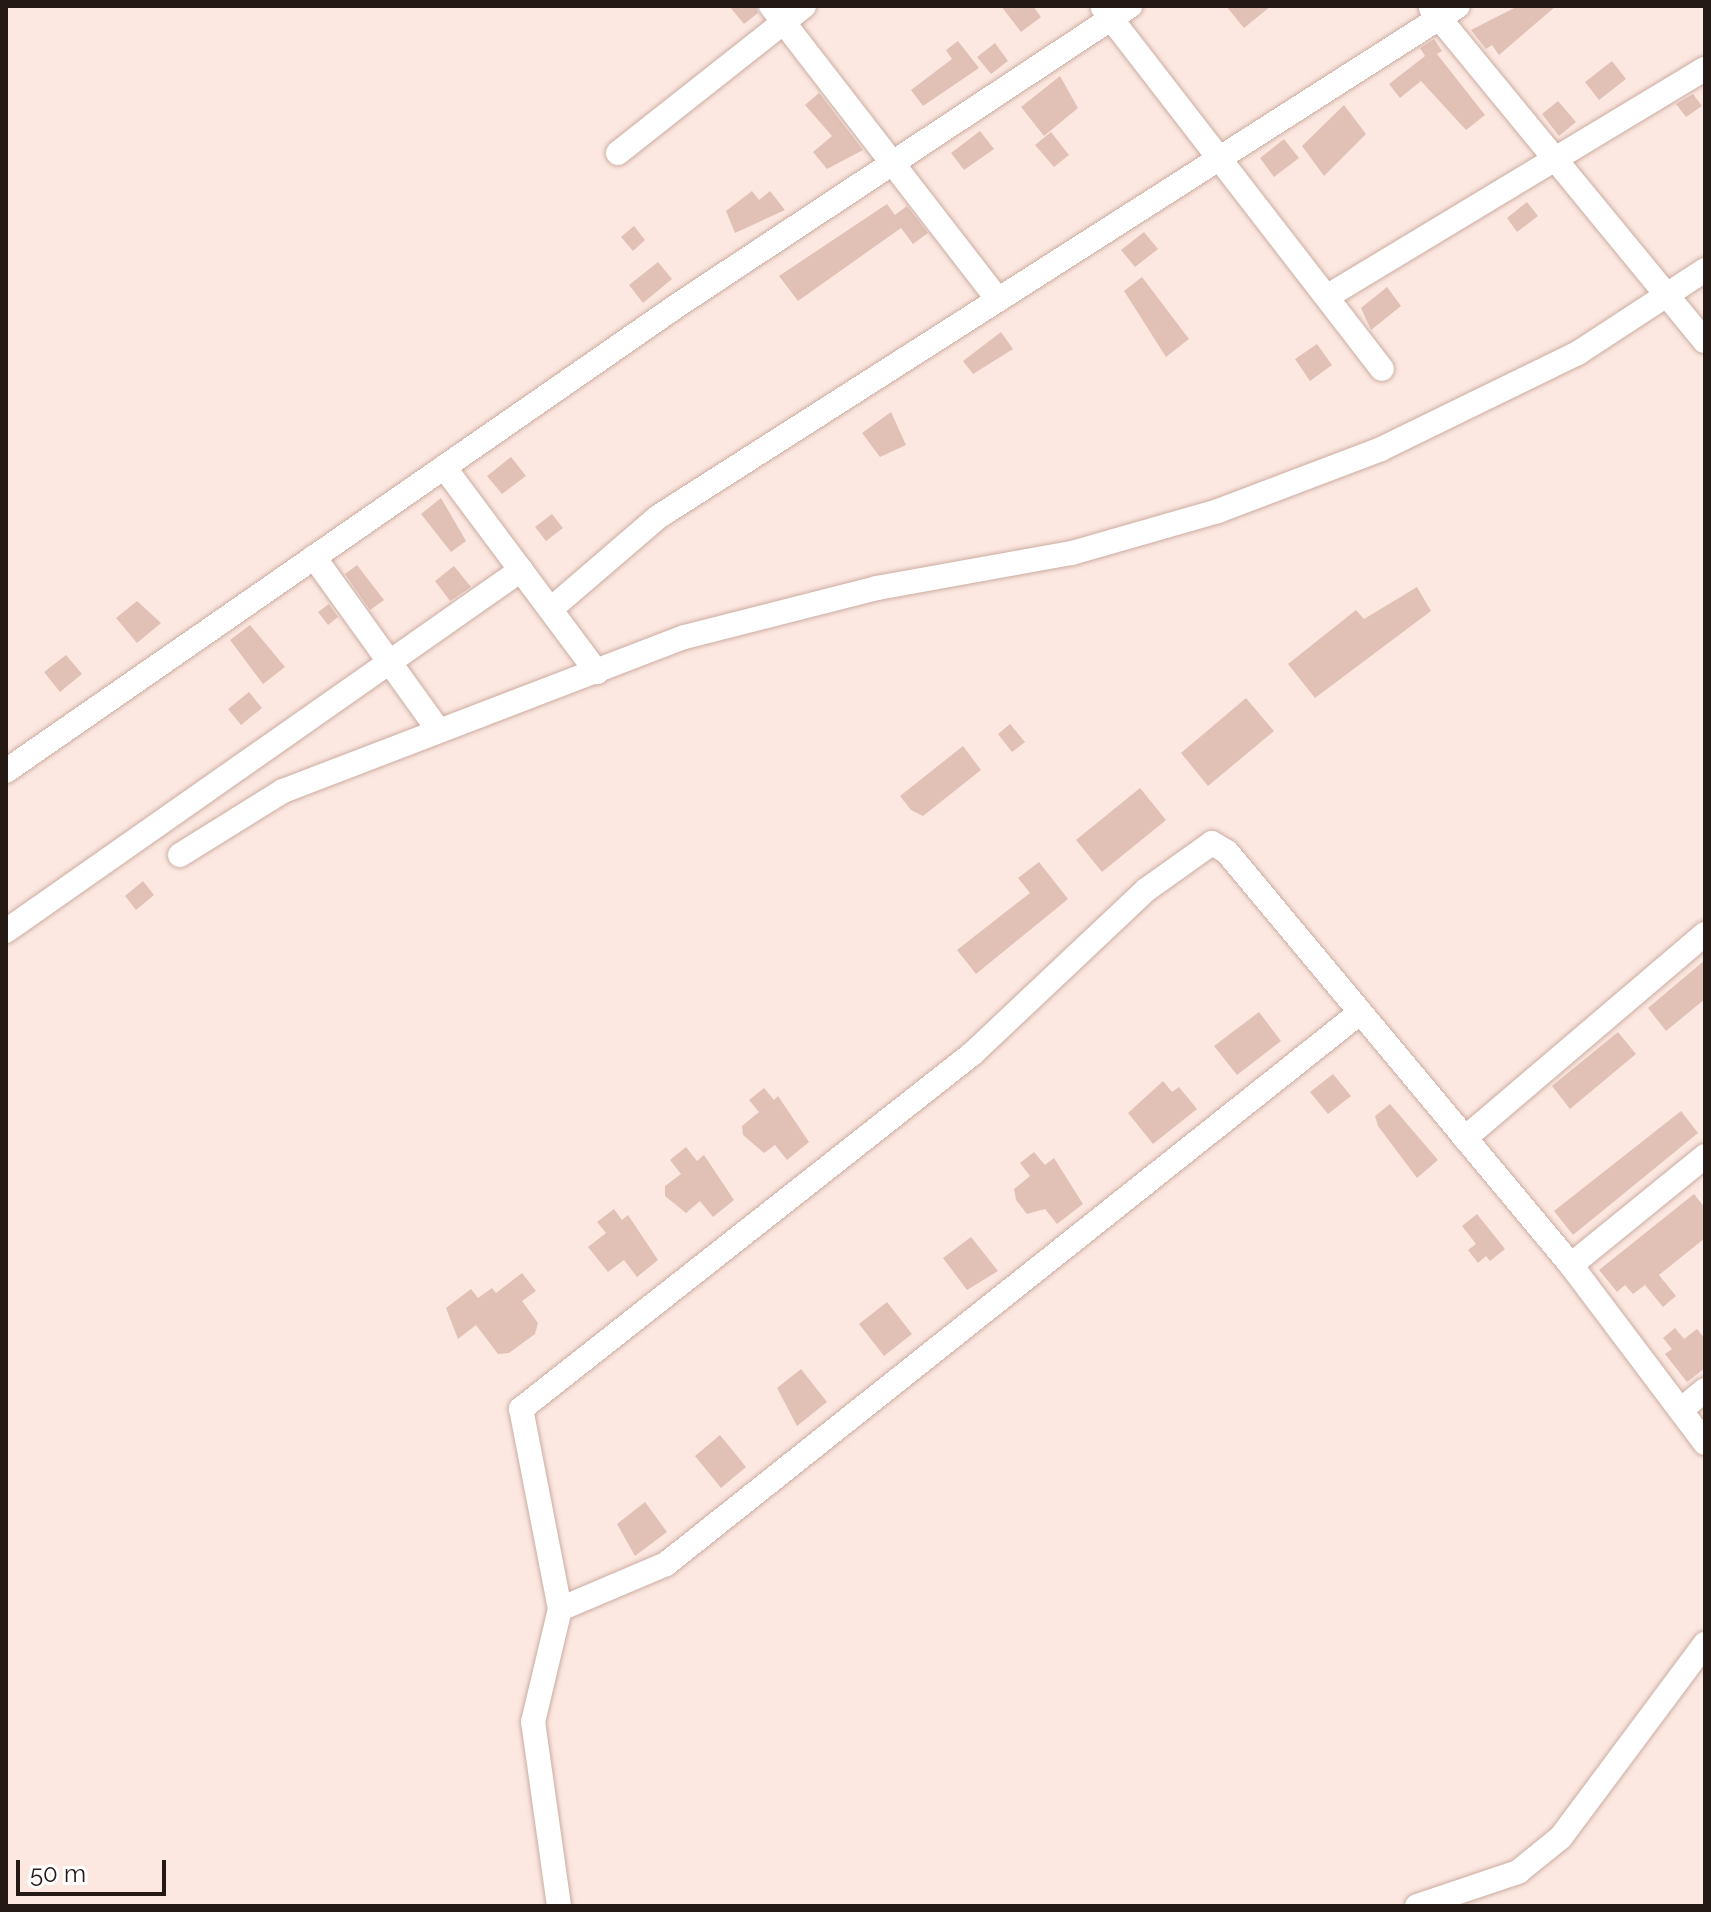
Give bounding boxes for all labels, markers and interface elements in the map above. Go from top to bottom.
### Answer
scale bar [20,1844,170,1894]
text: 50 m [30,1859,86,1888]

